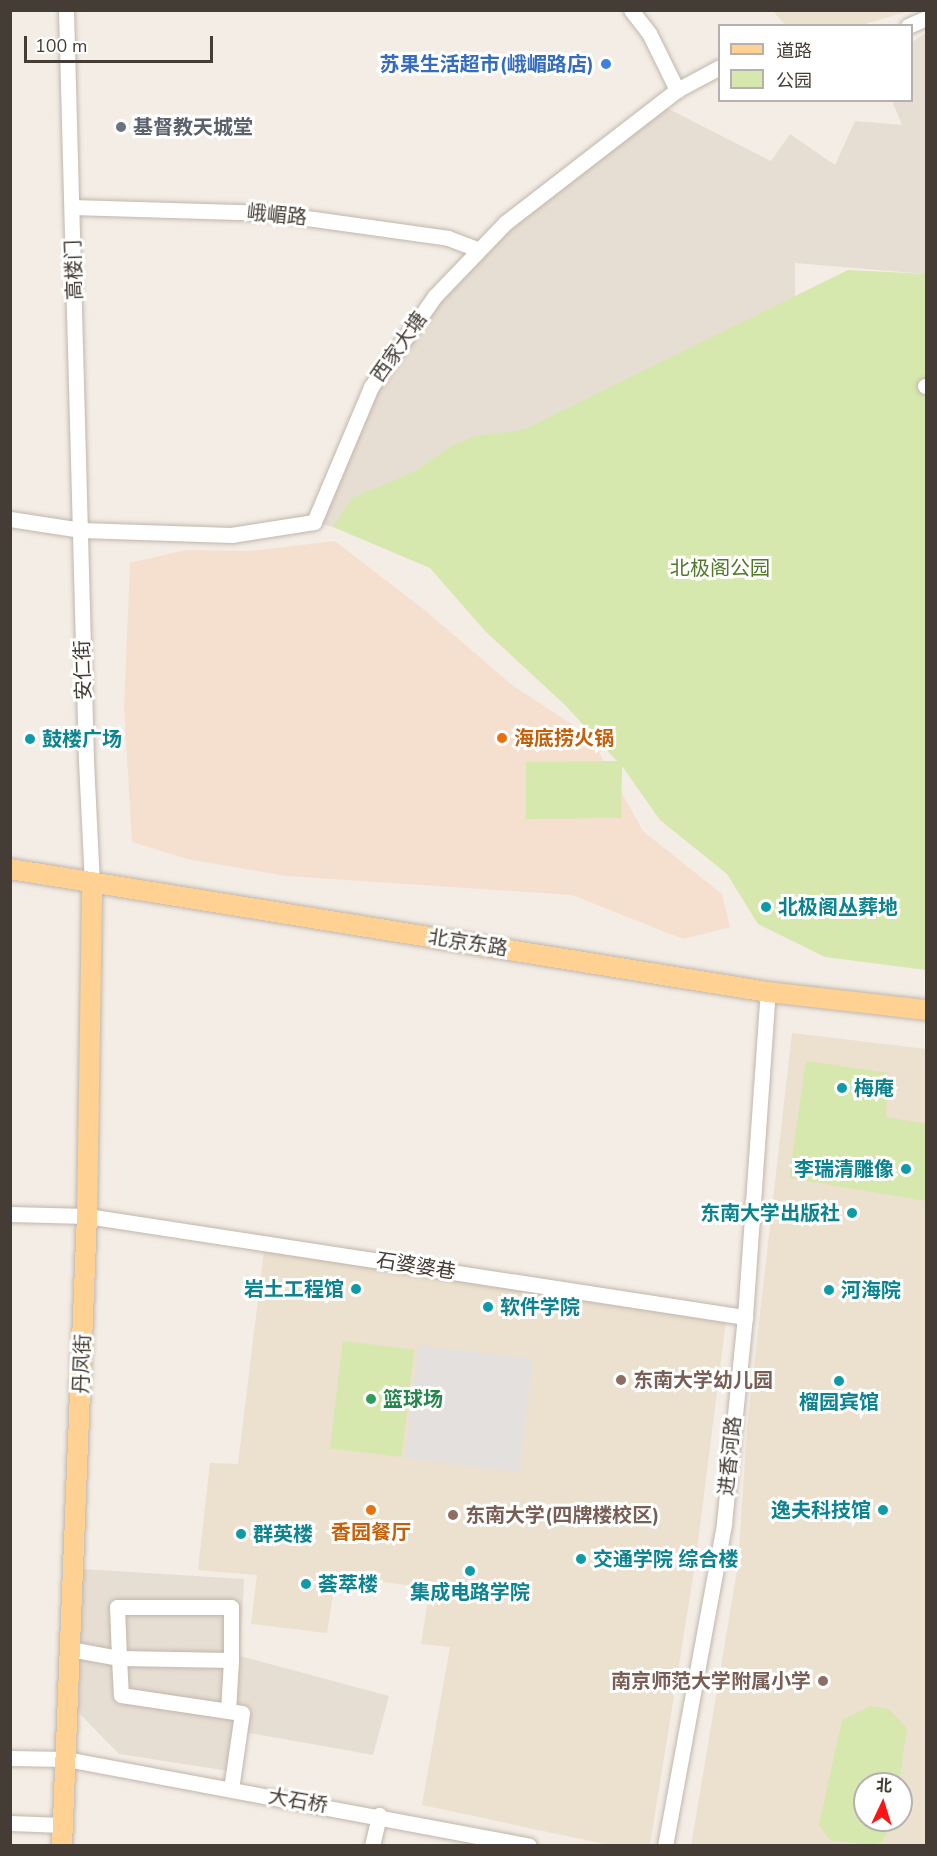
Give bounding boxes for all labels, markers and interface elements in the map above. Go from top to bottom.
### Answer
scale bar [27,24,216,62]
legend [718,24,913,102]
text: 100 m [35,34,87,58]
text: 道路 [776,39,812,63]
place label: 苏果生活超市(峨嵋路店) [380,52,594,76]
marker: 苏果生活超市(峨嵋路店) [599,57,613,71]
text: 公园 [776,69,812,93]
place label: 基督教天城堂 [133,115,253,139]
marker: 基督教天城堂 [114,120,128,134]
street label: 峨嵋路 [246,200,308,230]
street label: 高楼门 [61,240,87,300]
street label: 西家大塘 [366,307,432,387]
park label: 北极阁公园 [670,556,770,580]
street label: 安仁街 [70,640,96,700]
place label: 海底捞火锅 [514,726,614,750]
place label: 鼓楼广场 [42,727,122,751]
marker: 海底捞火锅 [495,731,509,745]
marker: 鼓楼广场 [23,732,37,746]
place label: 北极阁丛葬地 [778,895,898,919]
marker: 北极阁丛葬地 [759,900,773,914]
street label: 北京东路 [427,925,509,961]
place label: 梅庵 [854,1076,894,1100]
marker: 梅庵 [835,1081,849,1095]
place label: 李瑞清雕像 [794,1157,894,1181]
marker: 李瑞清雕像 [899,1162,913,1176]
place label: 东南大学出版社 [700,1201,840,1225]
marker: 东南大学出版社 [845,1206,859,1220]
street label: 石婆婆巷 [375,1248,457,1284]
place label: 岩土工程馆 [244,1277,344,1301]
place label: 河海院 [841,1278,901,1302]
marker: 岩土工程馆 [349,1282,363,1296]
marker: 河海院 [822,1283,836,1297]
place label: 软件学院 [500,1295,580,1319]
marker: 软件学院 [481,1300,495,1314]
street label: 丹凤街 [69,1334,95,1394]
place label: 东南大学幼儿园 [633,1368,773,1392]
marker: 东南大学幼儿园 [614,1373,628,1387]
marker: 榴园宾馆 [832,1374,846,1388]
place label: 篮球场 [383,1387,443,1411]
place label: 榴园宾馆 [799,1390,879,1414]
marker: 篮球场 [364,1392,378,1406]
street label: 进香河路 [714,1415,746,1497]
place label: 逸夫科技馆 [771,1498,871,1522]
marker: 香园餐厅 [364,1503,378,1517]
place label: 东南大学(四牌楼校区) [465,1503,659,1527]
marker: 逸夫科技馆 [876,1503,890,1517]
marker: 东南大学(四牌楼校区) [446,1508,460,1522]
place label: 香园餐厅 [331,1520,411,1544]
place label: 群英楼 [253,1522,313,1546]
marker: 群英楼 [234,1527,248,1541]
place label: 交通学院 综合楼 [593,1547,738,1571]
marker: 交通学院 综合楼 [574,1552,588,1566]
marker: 集成电路学院 [463,1564,477,1578]
place label: 荟萃楼 [318,1572,378,1596]
marker: 荟萃楼 [299,1577,313,1591]
place label: 集成电路学院 [410,1580,530,1604]
place label: 南京师范大学附属小学 [611,1669,811,1693]
marker: 南京师范大学附属小学 [816,1674,830,1688]
north arrow [853,1772,913,1832]
text: 北 [875,1775,893,1798]
street label: 大石桥 [266,1784,330,1818]

